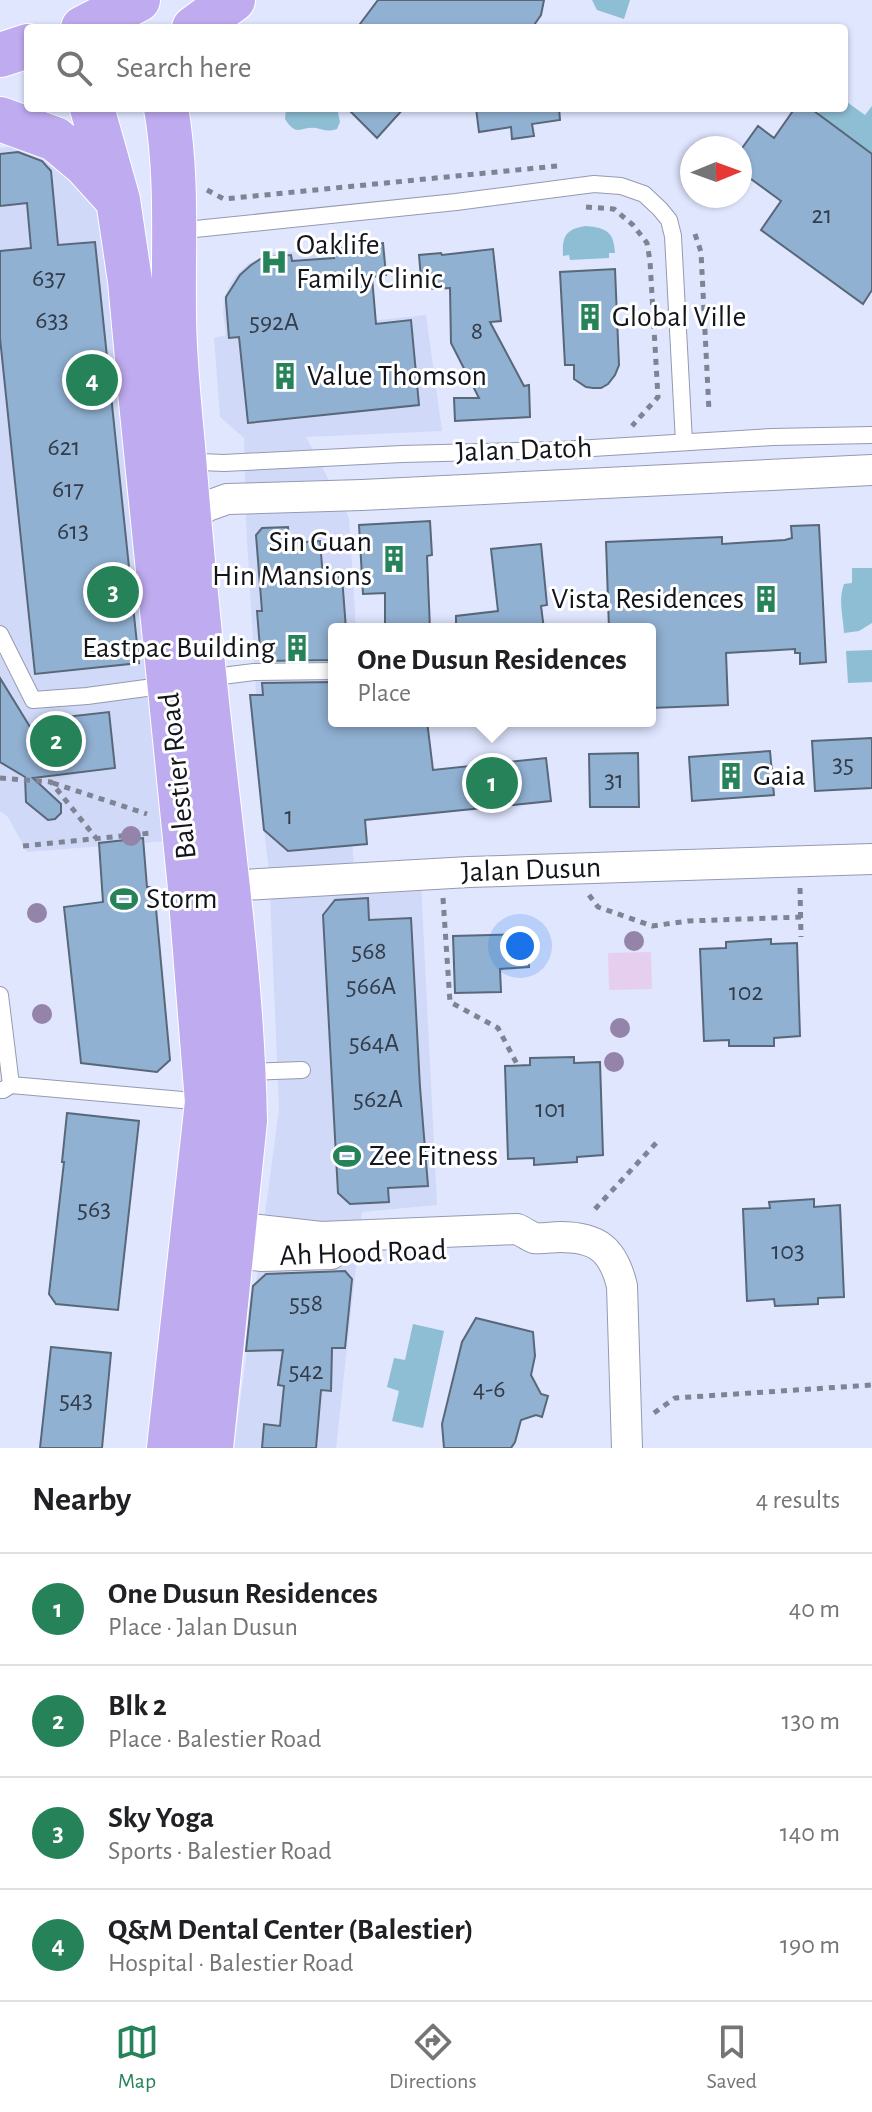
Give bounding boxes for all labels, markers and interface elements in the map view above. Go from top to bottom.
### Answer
search box [24,24,848,112]
icon: search [52,46,96,90]
text: Search here [116,53,252,83]
north arrow [680,136,752,208]
house number: 21 [812,202,832,228]
place label: Oaklife Family Clinic [296,230,443,294]
hospital icon: Oaklife Family Clinic [259,247,289,277]
house number: 637 [32,265,66,291]
building icon: Global Ville [575,302,605,332]
place label: Global Ville [612,302,746,332]
house number: 633 [35,307,69,333]
house number: 592A [249,309,299,335]
house number: 8 [471,318,483,344]
pin: 4 [66,350,118,410]
building icon: Value Thomson [270,361,300,391]
place label: Value Thomson [307,361,487,391]
street label: Jalan Datoh [455,433,593,467]
house number: 621 [48,434,81,460]
house number: 617 [52,476,84,502]
house number: 613 [57,518,89,544]
place label: Sin Guan Hin Mansions [212,527,372,591]
building icon: Sin Guan Hin Mansions [379,544,409,574]
pin: 3 [87,562,139,622]
place label: Vista Residences [551,584,744,614]
building icon: Vista Residences [751,584,781,614]
popup [328,623,656,727]
place label: Eastpac Building [82,633,275,663]
building icon: Eastpac Building [282,633,312,663]
text: One Dusun Residences [357,645,627,675]
text: Place [357,680,411,706]
street label: Balestier Road [154,691,202,861]
pin: 2 [30,711,82,771]
house number: 35 [832,751,854,777]
pin: 1 [466,753,518,813]
building icon: Gaia [716,761,746,791]
place label: Gaia [753,761,806,791]
house number: 31 [604,767,624,793]
house number: 1 [285,803,293,829]
street label: Jalan Dusun [460,853,602,887]
sports icon: Storm [109,884,139,914]
place label: Storm [146,884,217,914]
your location [500,926,540,966]
house number: 568 [351,938,387,964]
house number: 566A [346,973,396,999]
house number: 102 [729,979,763,1005]
house number: 564A [349,1030,399,1056]
house number: 562A [353,1086,403,1112]
house number: 101 [535,1096,567,1122]
sports icon: Zee Fitness [332,1141,362,1171]
place label: Zee Fitness [369,1141,498,1171]
house number: 563 [77,1196,111,1222]
street label: Ah Hood Road [279,1235,447,1271]
house number: 103 [771,1238,805,1264]
house number: 558 [289,1290,323,1316]
house number: 542 [288,1358,324,1384]
house number: 4-6 [473,1376,505,1402]
house number: 543 [59,1387,93,1413]
text: Nearby [32,1483,131,1517]
text: 4 results [756,1487,840,1513]
text: One Dusun Residences [108,1579,378,1609]
text: 1 [53,1596,63,1622]
text: 40 m [789,1596,840,1622]
text: Place · Jalan Dusun [108,1614,298,1640]
text: Blk 2 [108,1691,167,1721]
text: 2 [52,1708,64,1734]
text: 130 m [782,1708,840,1734]
text: Place · Balestier Road [108,1726,321,1752]
text: Sky Yoga [108,1803,214,1833]
text: 3 [52,1820,64,1846]
text: 140 m [780,1820,840,1846]
text: Sports · Balestier Road [108,1838,332,1864]
text: Q&M Dental Center (Balestier) [108,1915,474,1945]
text: 4 [51,1932,65,1958]
text: 190 m [780,1932,840,1958]
text: Hospital · Balestier Road [108,1950,353,1976]
tab: Map [115,2020,159,2094]
tab: Directions [389,2020,477,2094]
tab: Saved [707,2020,757,2094]

